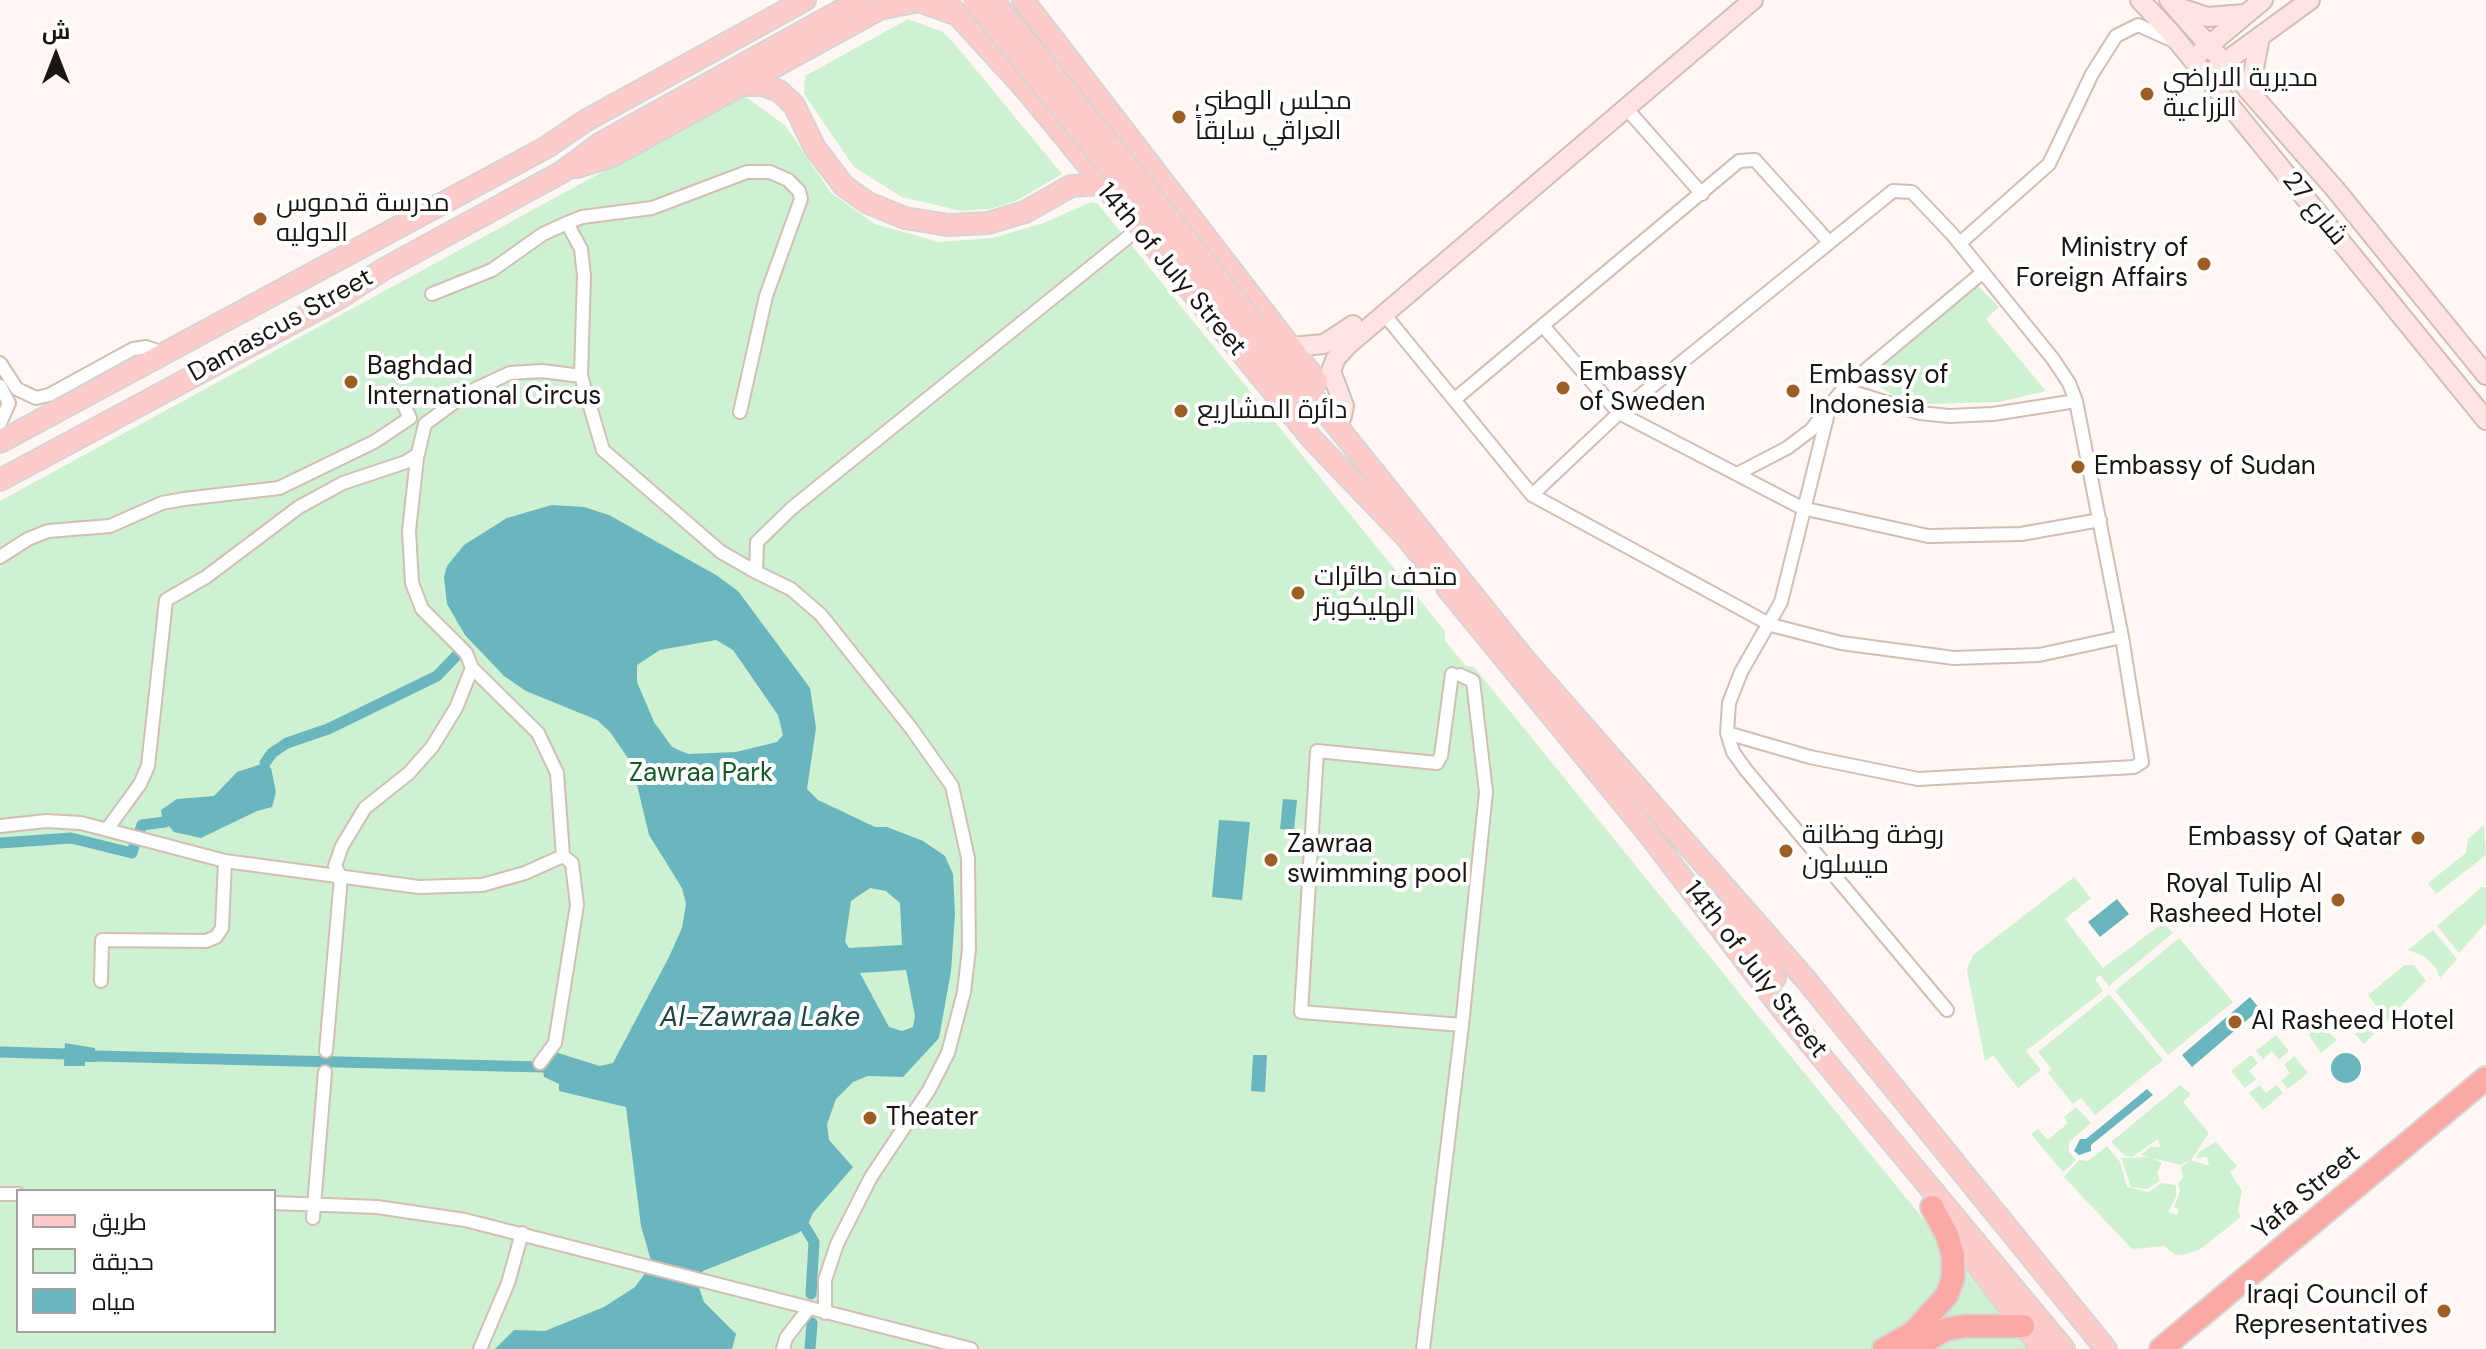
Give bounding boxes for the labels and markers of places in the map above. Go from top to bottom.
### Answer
place label: مديرية الاراضي الزراعية [2163,63,2318,124]
marker: مديرية الاراضي الزراعية [2138,85,2156,103]
place label: مجلس الوطني العراقي سابقاً [1195,86,1352,148]
marker: مجلس الوطني العراقي سابقاً [1170,108,1188,126]
place label: مدرسة قدموس الدوليه [276,188,450,250]
marker: مدرسة قدموس الدوليه [251,210,269,228]
place label: Ministry of Foreign Affairs [2016,233,2188,294]
marker: Ministry of Foreign Affairs [2195,255,2213,273]
place label: Baghdad International Circus [367,351,601,412]
place label: Embassy of Sweden [1579,357,1705,418]
place label: Embassy of Indonesia [1809,360,1948,422]
marker: Baghdad International Circus [342,373,360,391]
marker: Embassy of Sweden [1554,379,1572,397]
marker: Embassy of Indonesia [1784,382,1802,400]
place label: دائرة المشاريع [1197,395,1347,427]
marker: دائرة المشاريع [1172,402,1190,420]
place label: Embassy of Sudan [2094,451,2316,483]
marker: Embassy of Sudan [2069,458,2087,476]
place label: متحف طائرات الهليكوبتر [1314,562,1458,624]
marker: متحف طائرات الهليكوبتر [1289,584,1307,602]
place label: روضة وحظانة ميسلون [1802,820,1944,882]
place label: Embassy of Qatar [2188,822,2402,854]
place label: Zawraa swimming pool [1287,829,1467,890]
marker: Embassy of Qatar [2409,829,2427,847]
marker: روضة وحظانة ميسلون [1777,842,1795,860]
marker: Zawraa swimming pool [1262,851,1280,869]
place label: Royal Tulip Al Rasheed Hotel [2149,869,2322,930]
marker: Royal Tulip Al Rasheed Hotel [2329,891,2347,909]
place label: Al Rasheed Hotel [2251,1006,2454,1038]
marker: Al Rasheed Hotel [2226,1013,2244,1031]
place label: Theater [886,1102,978,1134]
marker: Theater [861,1109,879,1127]
place label: Iraqi Council of Representatives [2234,1280,2428,1342]
marker: Iraqi Council of Representatives [2435,1302,2453,1320]

